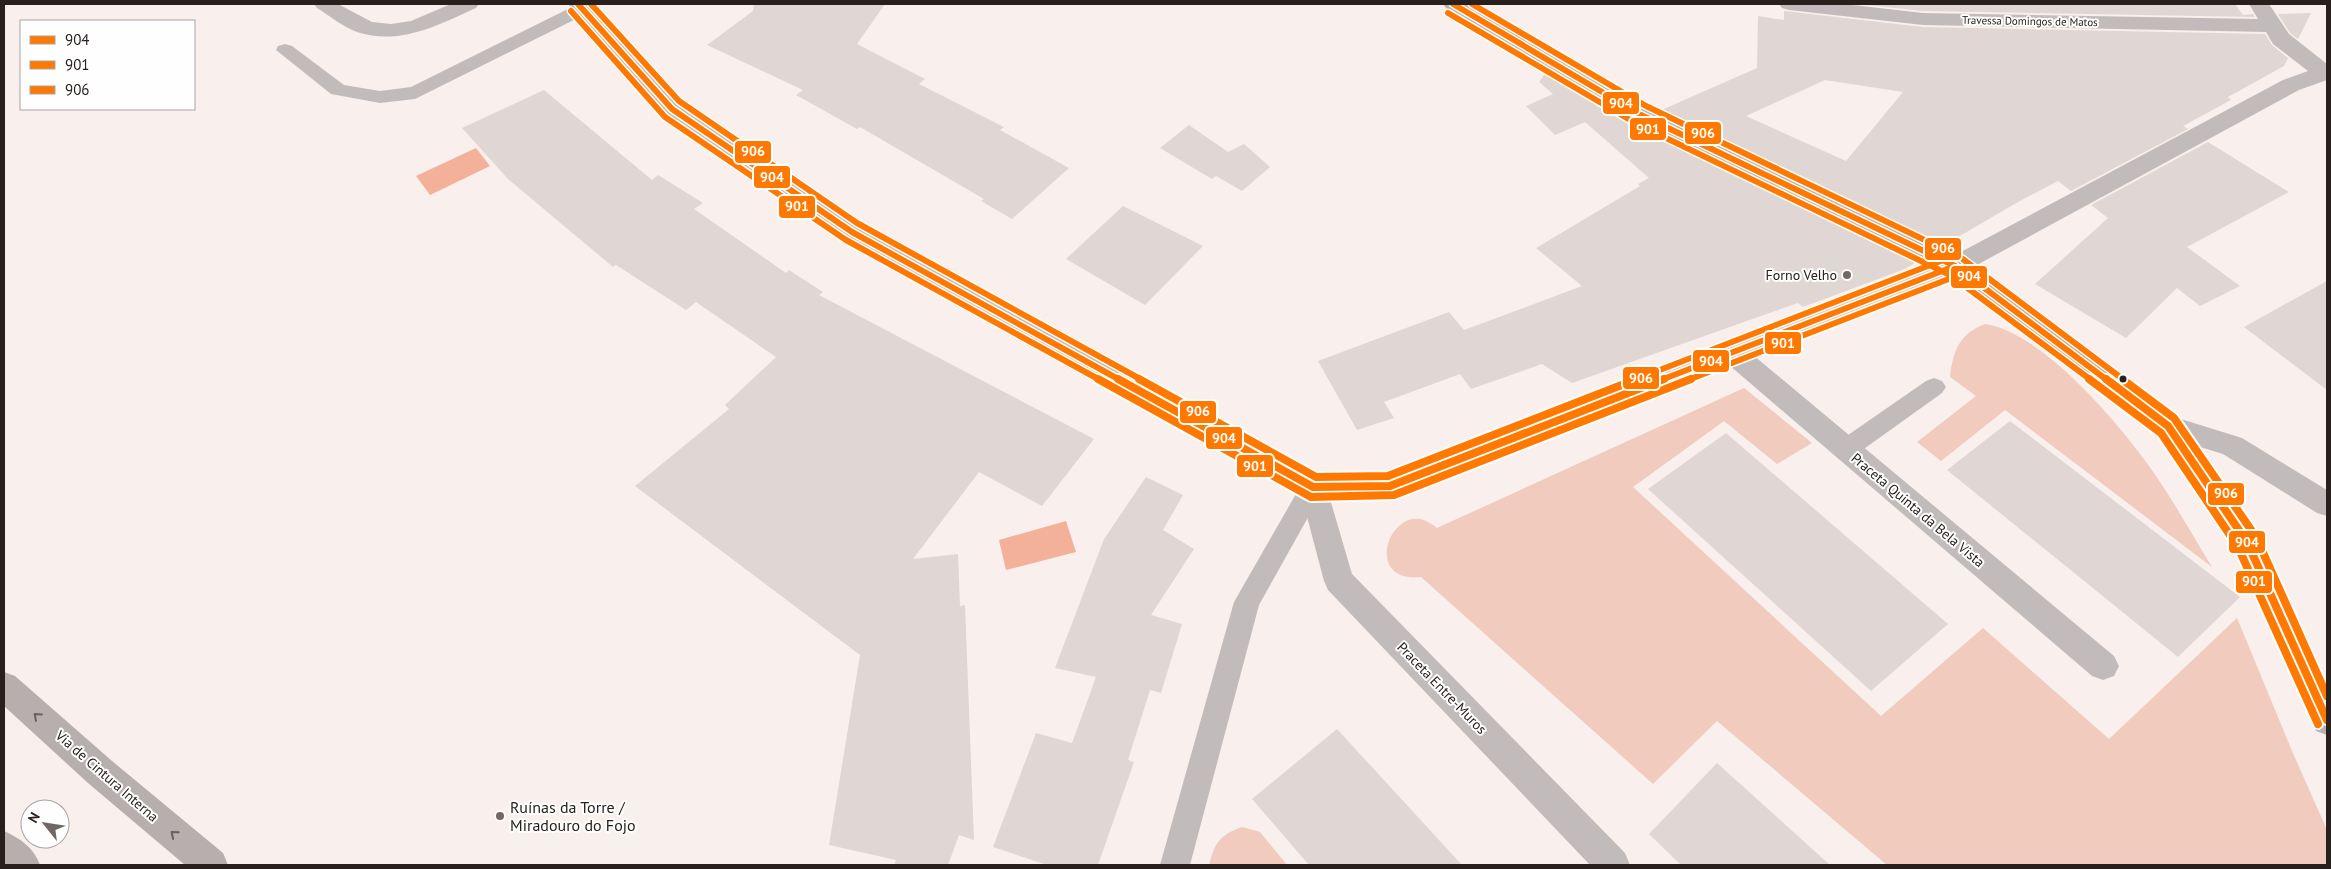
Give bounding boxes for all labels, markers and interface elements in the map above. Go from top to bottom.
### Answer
street label: Travessa Domingos de Matos [1962,13,2098,29]
legend [20,20,195,110]
text: 904 [65,30,90,49]
text: 901 [65,55,90,74]
text: 906 [65,80,90,99]
line badge: 904 [1602,91,1640,115]
text: 904 [1609,94,1633,112]
line badge: 901 [1629,117,1667,141]
text: 901 [1636,120,1660,138]
line badge: 906 [1684,121,1722,145]
text: 906 [1691,124,1715,142]
line badge: 906 [734,140,772,164]
text: 906 [741,142,765,160]
line badge: 904 [753,165,791,189]
text: 904 [760,168,784,186]
line badge: 901 [778,195,816,219]
text: 901 [785,197,809,215]
line badge: 906 [1924,237,1962,261]
text: 906 [1931,239,1955,257]
line badge: 904 [1950,265,1988,289]
place label: Forno Velho [1766,266,1837,284]
text: 904 [1957,267,1981,285]
marker: Forno Velho [1841,269,1853,281]
line badge: 901 [1764,331,1802,355]
text: 901 [1771,334,1795,352]
line badge: 904 [1692,349,1730,373]
text: 904 [1699,352,1723,370]
line badge: 906 [1622,366,1660,390]
text: 906 [1629,369,1653,387]
unlabelled marker [2118,374,2128,384]
line badge: 906 [1179,400,1217,424]
text: 906 [1186,402,1210,420]
line badge: 904 [1205,426,1243,450]
text: 904 [1212,429,1236,447]
street label: Praceta Quinta da Bela Vista [1848,449,1988,571]
line badge: 901 [1236,454,1274,478]
text: 901 [1243,457,1267,475]
line badge: 906 [2207,482,2245,506]
text: 906 [2214,484,2238,502]
line badge: 904 [2228,530,2266,554]
text: 904 [2235,533,2259,551]
line badge: 901 [2235,570,2273,594]
text: 901 [2242,572,2266,590]
street label: Praceta Entre-Muros [1393,638,1491,738]
one-way arrow [34,713,43,722]
street label: Via de Cintura Interna [51,726,162,826]
place label: Ruínas da Torre / Miradouro do Fojo [510,797,636,835]
north arrow [20,799,70,849]
text: N [24,809,44,826]
marker: Ruínas da Torre / Miradouro do Fojo [494,810,506,822]
one-way arrow [170,830,179,839]

